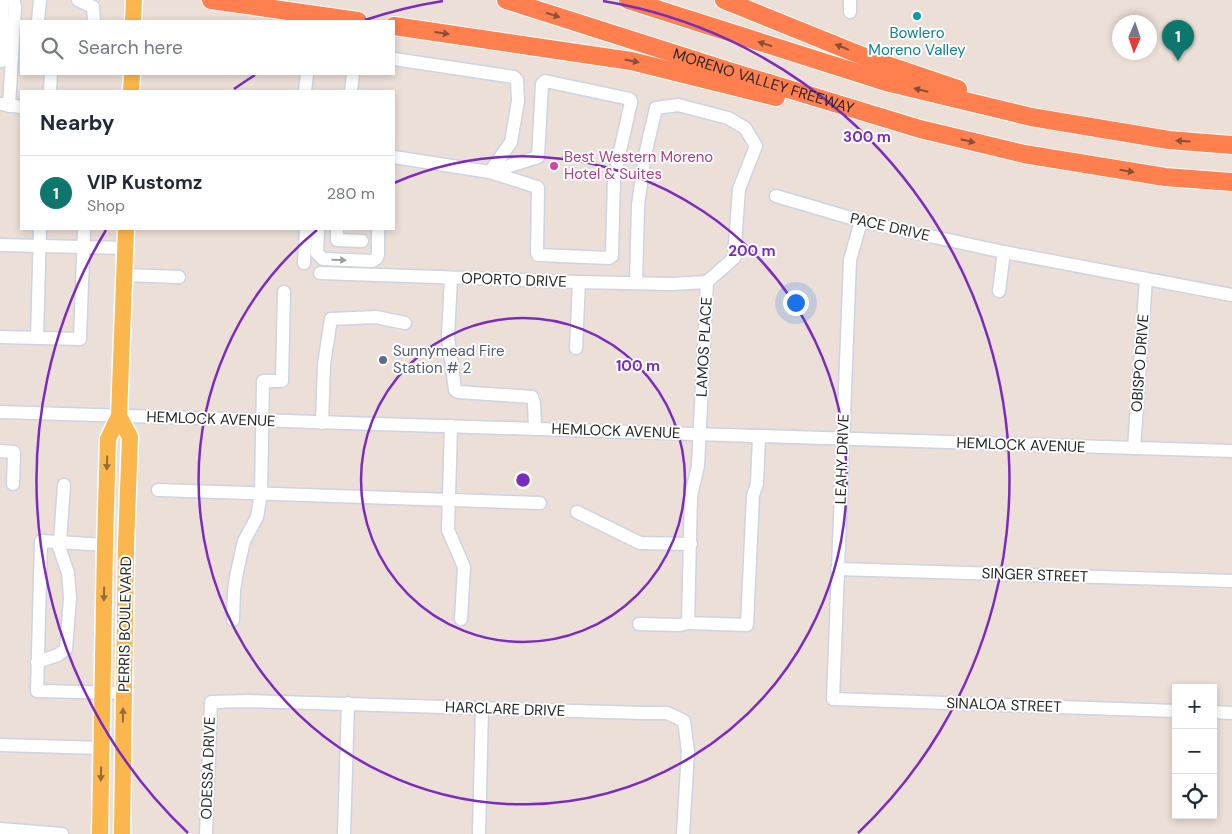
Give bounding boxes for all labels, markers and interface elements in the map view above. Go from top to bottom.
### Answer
marker: Bowlero Moreno Valley [911,10,923,22]
one-way arrow [545,12,560,19]
north arrow [1112,15,1157,60]
search box [20,20,395,75]
pin: 1 [1162,20,1194,61]
place label: Bowlero Moreno Valley [868,23,966,60]
one-way arrow [434,30,450,38]
icon: search [38,34,66,62]
text: Search here [78,35,183,60]
one-way arrow [758,39,773,47]
one-way arrow [835,43,849,51]
street label: MORENO VALLEY FREEWAY [671,44,857,118]
one-way arrow [624,58,640,66]
one-way arrow [913,86,928,94]
text: Nearby [40,109,114,137]
text: 300 m [843,127,891,147]
one-way arrow [960,137,975,145]
one-way arrow [1175,137,1191,145]
place label: Best Western Moreno Hotel & Suites [564,147,713,184]
marker: Best Western Moreno Hotel & Suites [548,160,560,172]
one-way arrow [1120,167,1136,175]
text: VIP Kustomz [87,170,202,195]
text: 1 [53,183,59,204]
text: 280 m [327,183,375,204]
text: Shop [87,195,125,216]
street label: PACE DRIVE [848,208,932,246]
text: 200 m [728,241,776,261]
one-way arrow [331,256,347,264]
street label: OPORTO DRIVE [461,268,567,292]
your location [783,290,809,316]
street label: LAMOS PLACE [691,297,717,397]
street label: OBISPO DRIVE [1127,313,1153,413]
place label: Sunnymead Fire Station # 2 [393,341,504,378]
marker: Sunnymead Fire Station # 2 [377,354,389,366]
text: 100 m [616,356,660,376]
street label: HEMLOCK AVENUE [146,407,276,431]
street label: LEAHY DRIVE [830,413,854,505]
street label: HEMLOCK AVENUE [551,419,681,443]
street label: HEMLOCK AVENUE [956,433,1086,457]
one-way arrow [103,455,111,471]
centre of rings [514,471,532,489]
street label: PERRIS BOULEVARD [114,556,136,692]
street label: SINGER STREET [981,563,1089,587]
one-way arrow [100,586,108,602]
map controls [1172,684,1217,819]
button: + [1172,684,1217,729]
street label: SINALOA STREET [946,693,1062,717]
street label: HARCLARE DRIVE [445,697,565,721]
one-way arrow [120,707,128,723]
street label: ODESSA DRIVE [196,716,220,820]
button: − [1172,729,1217,774]
one-way arrow [97,766,105,782]
button: locate [1172,774,1217,819]

